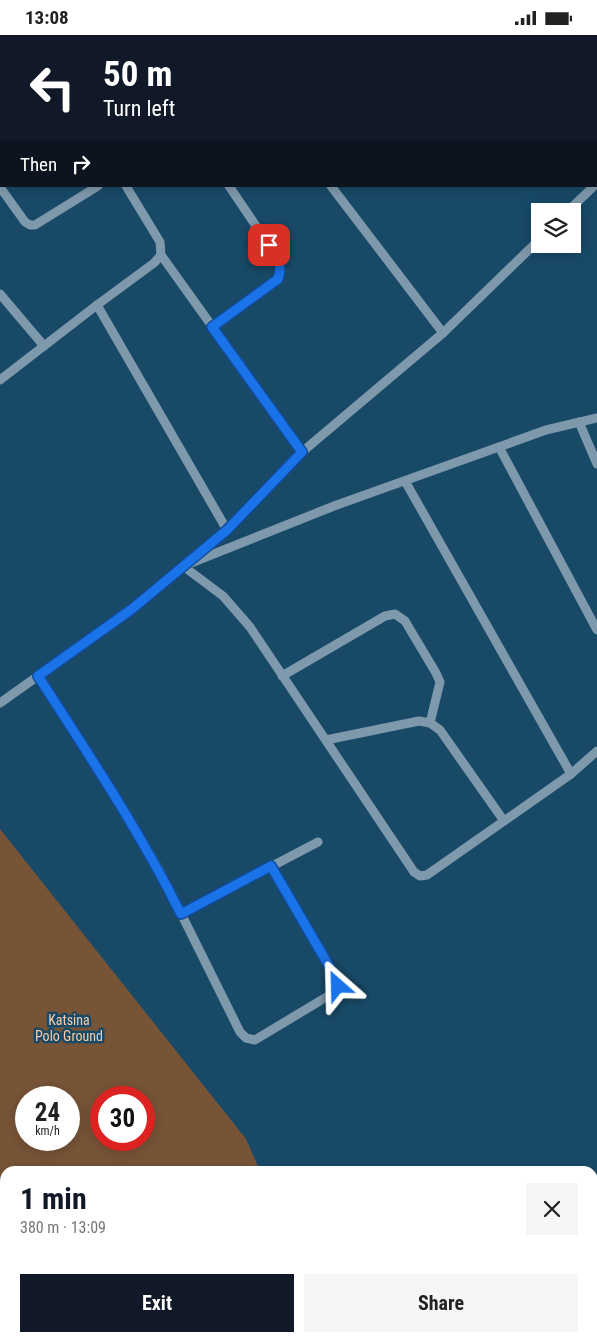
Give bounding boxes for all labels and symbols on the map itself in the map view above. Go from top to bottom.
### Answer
pin [248,224,290,266]
position arrow [311,959,363,1011]
park label: Katsina Polo Ground [35,1012,103,1044]
speed limit sign: 30 [90,1086,155,1151]

